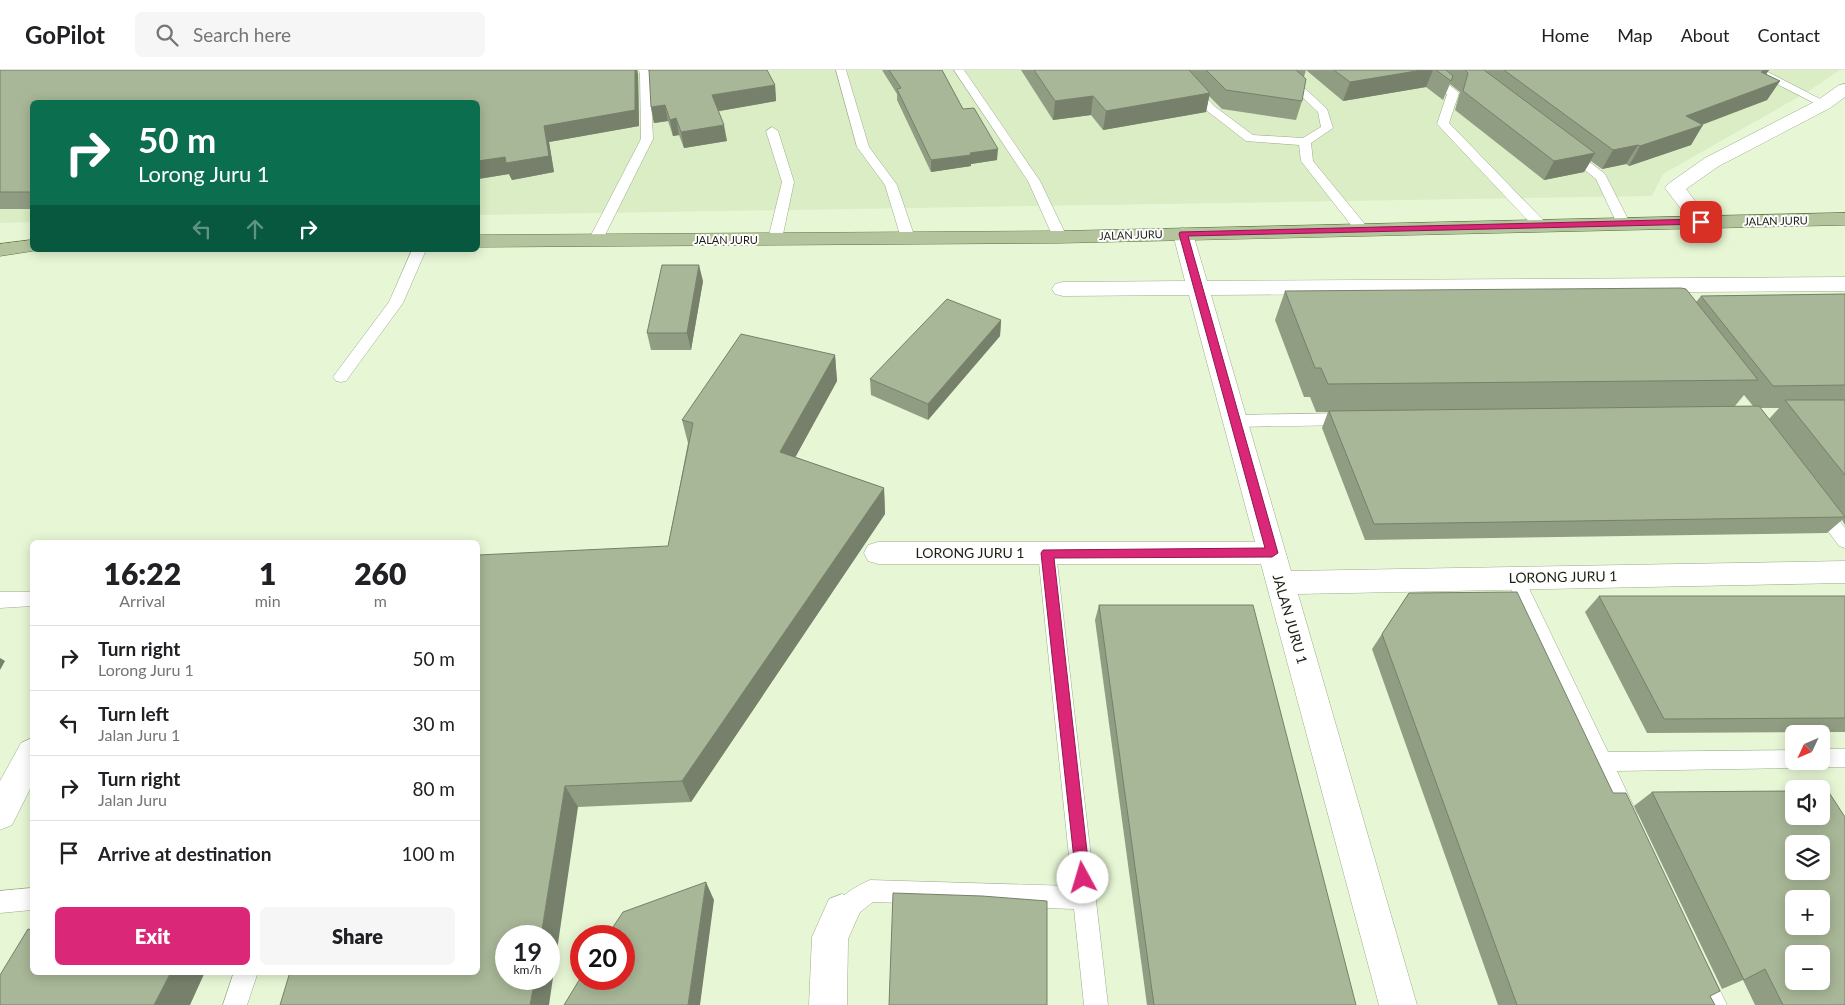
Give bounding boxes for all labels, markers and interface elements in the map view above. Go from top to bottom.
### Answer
search box [135,12,485,57]
text: GoPilot [25,20,105,49]
icon: search [153,21,181,49]
text: Search here [193,23,291,46]
text: Home [1541,24,1589,46]
text: Map [1617,24,1653,46]
text: About [1681,24,1730,46]
text: Contact [1758,24,1820,46]
text: 50 m [138,118,216,160]
icon: right [55,120,120,185]
text: Lorong Juru 1 [138,160,270,187]
pin [1680,201,1722,243]
icon: arrive [1687,208,1715,236]
street label: JALAN JURU [1744,213,1808,228]
icon: left [188,215,216,243]
icon: ahead [241,215,269,243]
icon: right [294,215,322,243]
street label: JALAN JURU [1099,227,1163,242]
street label: JALAN JURU [694,233,758,246]
street label: LORONG JURU 1 [916,544,1024,561]
text: 16:22 [104,555,181,591]
text: 1 [259,555,276,591]
text: 260 [354,555,406,591]
street label: LORONG JURU 1 [1508,567,1618,586]
street label: JALAN JURU 1 [1270,572,1311,666]
text: Arrival [119,591,165,610]
text: min [255,591,281,610]
text: m [374,591,387,610]
text: Turn right [98,637,180,660]
icon: right [55,644,83,672]
text: 50 m [412,647,455,670]
text: Lorong Juru 1 [98,660,194,679]
text: Turn left [98,702,169,725]
icon: left [55,709,83,737]
text: 30 m [412,712,455,735]
text: Jalan Juru 1 [98,725,180,744]
north arrow [1785,725,1830,770]
map controls [1785,725,1830,990]
text: Turn right [98,767,180,790]
icon: right [55,774,83,802]
text: 80 m [412,777,455,800]
button: sound [1785,780,1830,825]
text: Jalan Juru [98,790,167,809]
button: layers [1785,835,1830,880]
icon: arrive [55,839,83,867]
text: Arrive at destination [98,842,271,865]
text: 100 m [401,842,455,865]
position arrow [1056,851,1108,903]
button: + [1785,890,1830,935]
button: Exit [55,907,250,965]
button: Share [260,907,455,965]
speed limit sign: 20 [570,925,635,990]
text: 19 [513,936,542,966]
button: − [1785,945,1830,990]
text: km/h [513,962,542,977]

